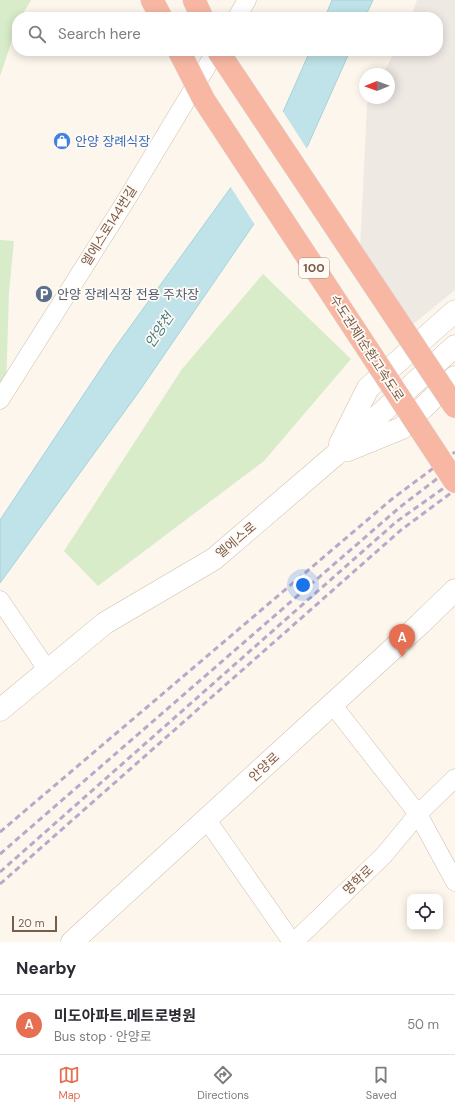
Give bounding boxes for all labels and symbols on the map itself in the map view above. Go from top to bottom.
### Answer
north arrow [359,68,395,104]
shop icon: 안양 장례식장 [52,131,72,151]
place label: 안양 장례식장 [75,133,150,150]
street label: 엘에스로144번길 [78,183,140,269]
road number: 100 [299,258,329,278]
parking icon: 안양 장례식장 전용 주차장 [34,284,54,304]
place label: 안양 장례식장 전용 주차장 [57,286,199,303]
street label: 수도권제1순환고속도로 [326,292,408,405]
water label: 안양천 [141,308,178,351]
street label: 엘에스로 [212,518,260,562]
your location [293,575,313,595]
pin: A [389,624,415,657]
street label: 안양로 [245,749,283,785]
street label: 명학로 [339,861,377,899]
scale bar [12,914,57,933]

